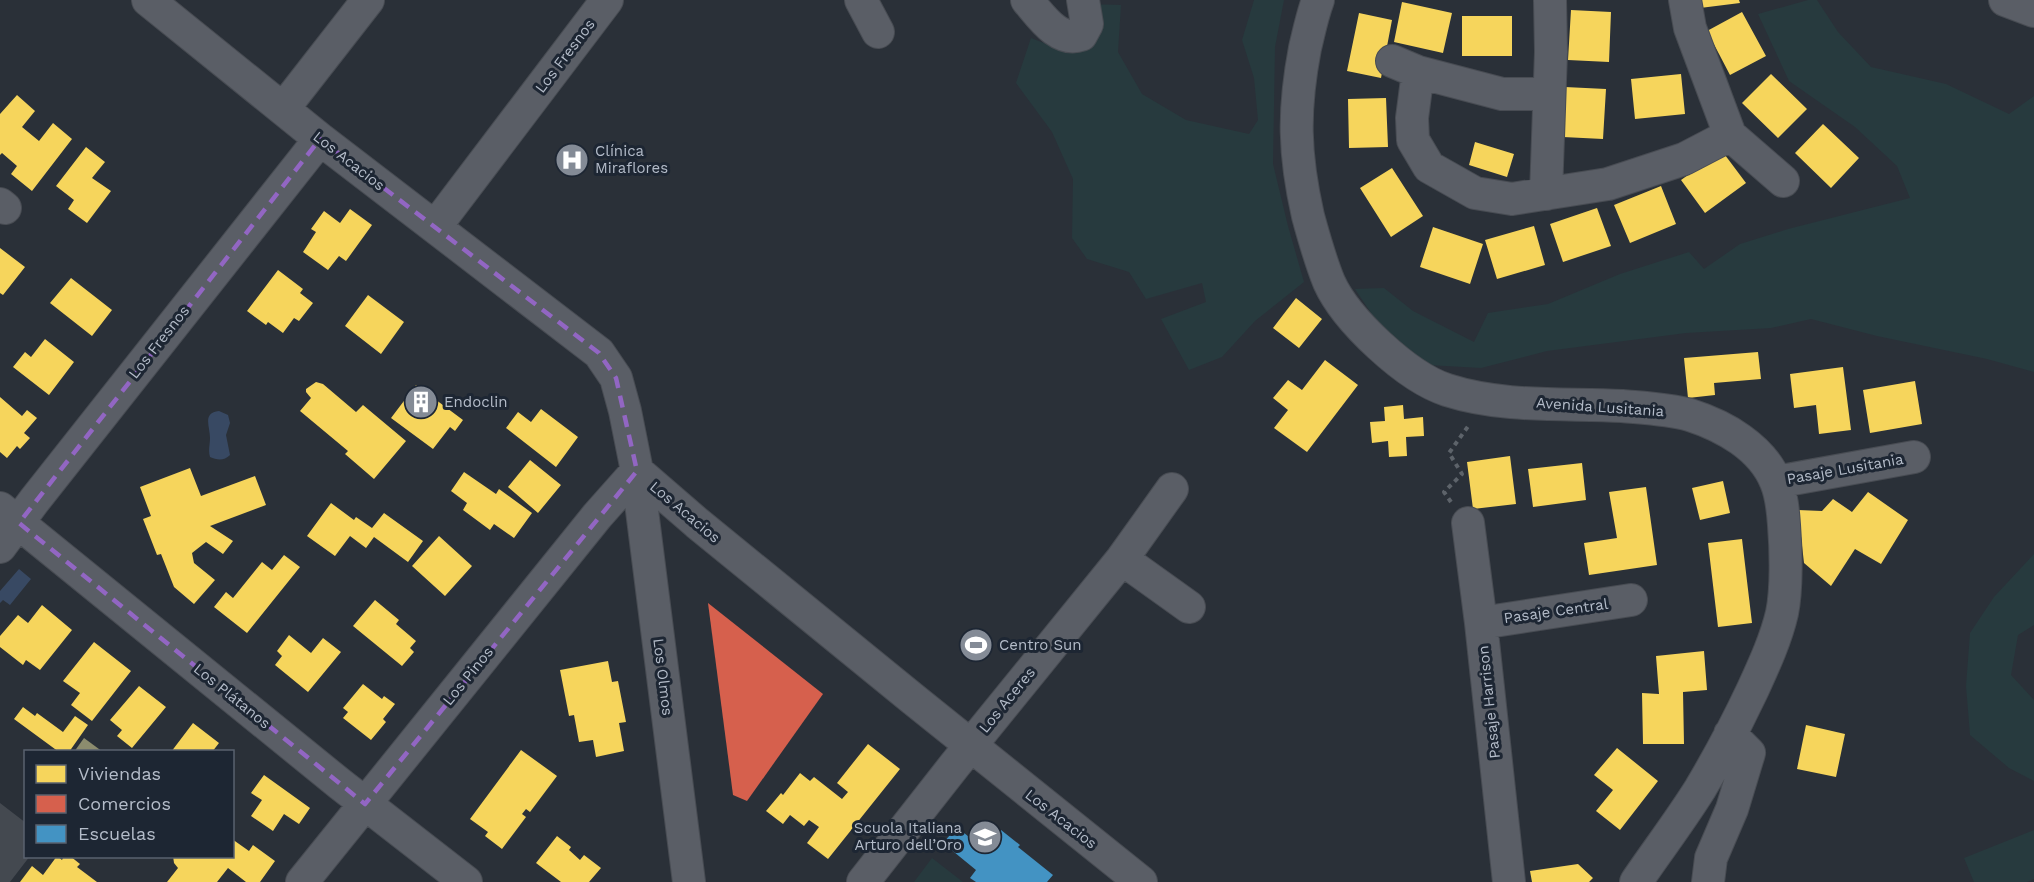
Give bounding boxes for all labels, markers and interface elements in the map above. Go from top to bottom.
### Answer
street label: Los Fresnos [531,15,599,97]
street label: Los Acacios [310,127,389,195]
hospital icon: Clínica Miraflores [554,142,590,178]
place label: Clínica Miraflores [595,142,668,177]
street label: Los Fresnos [125,302,193,382]
building icon: Endoclin [403,384,439,420]
place label: Endoclin [444,393,508,411]
street label: Avenida Lusitania [1535,394,1665,420]
street label: Pasaje Lusitania [1785,450,1905,488]
street label: Los Acacios [646,477,724,547]
street label: Pasaje Central [1503,595,1610,627]
sports icon: Centro Sun [958,627,994,663]
place label: Centro Sun [999,636,1082,654]
street label: Los Olmos [649,637,677,717]
street label: Los Pinos [439,643,497,709]
street label: Pasaje Harrison [1474,645,1504,759]
street label: Los Plátanos [190,660,274,733]
street label: Los Aceres [975,663,1039,737]
legend [24,750,234,858]
text: Viviendas [78,763,161,784]
street label: Los Acacios [1022,785,1101,853]
text: Comercios [78,793,171,814]
place label: Scuola Italiana Arturo dell’Oro [854,819,963,854]
school or university icon: Scuola Italiana Arturo dell’Oro [967,819,1003,855]
text: Escuelas [78,823,156,844]

